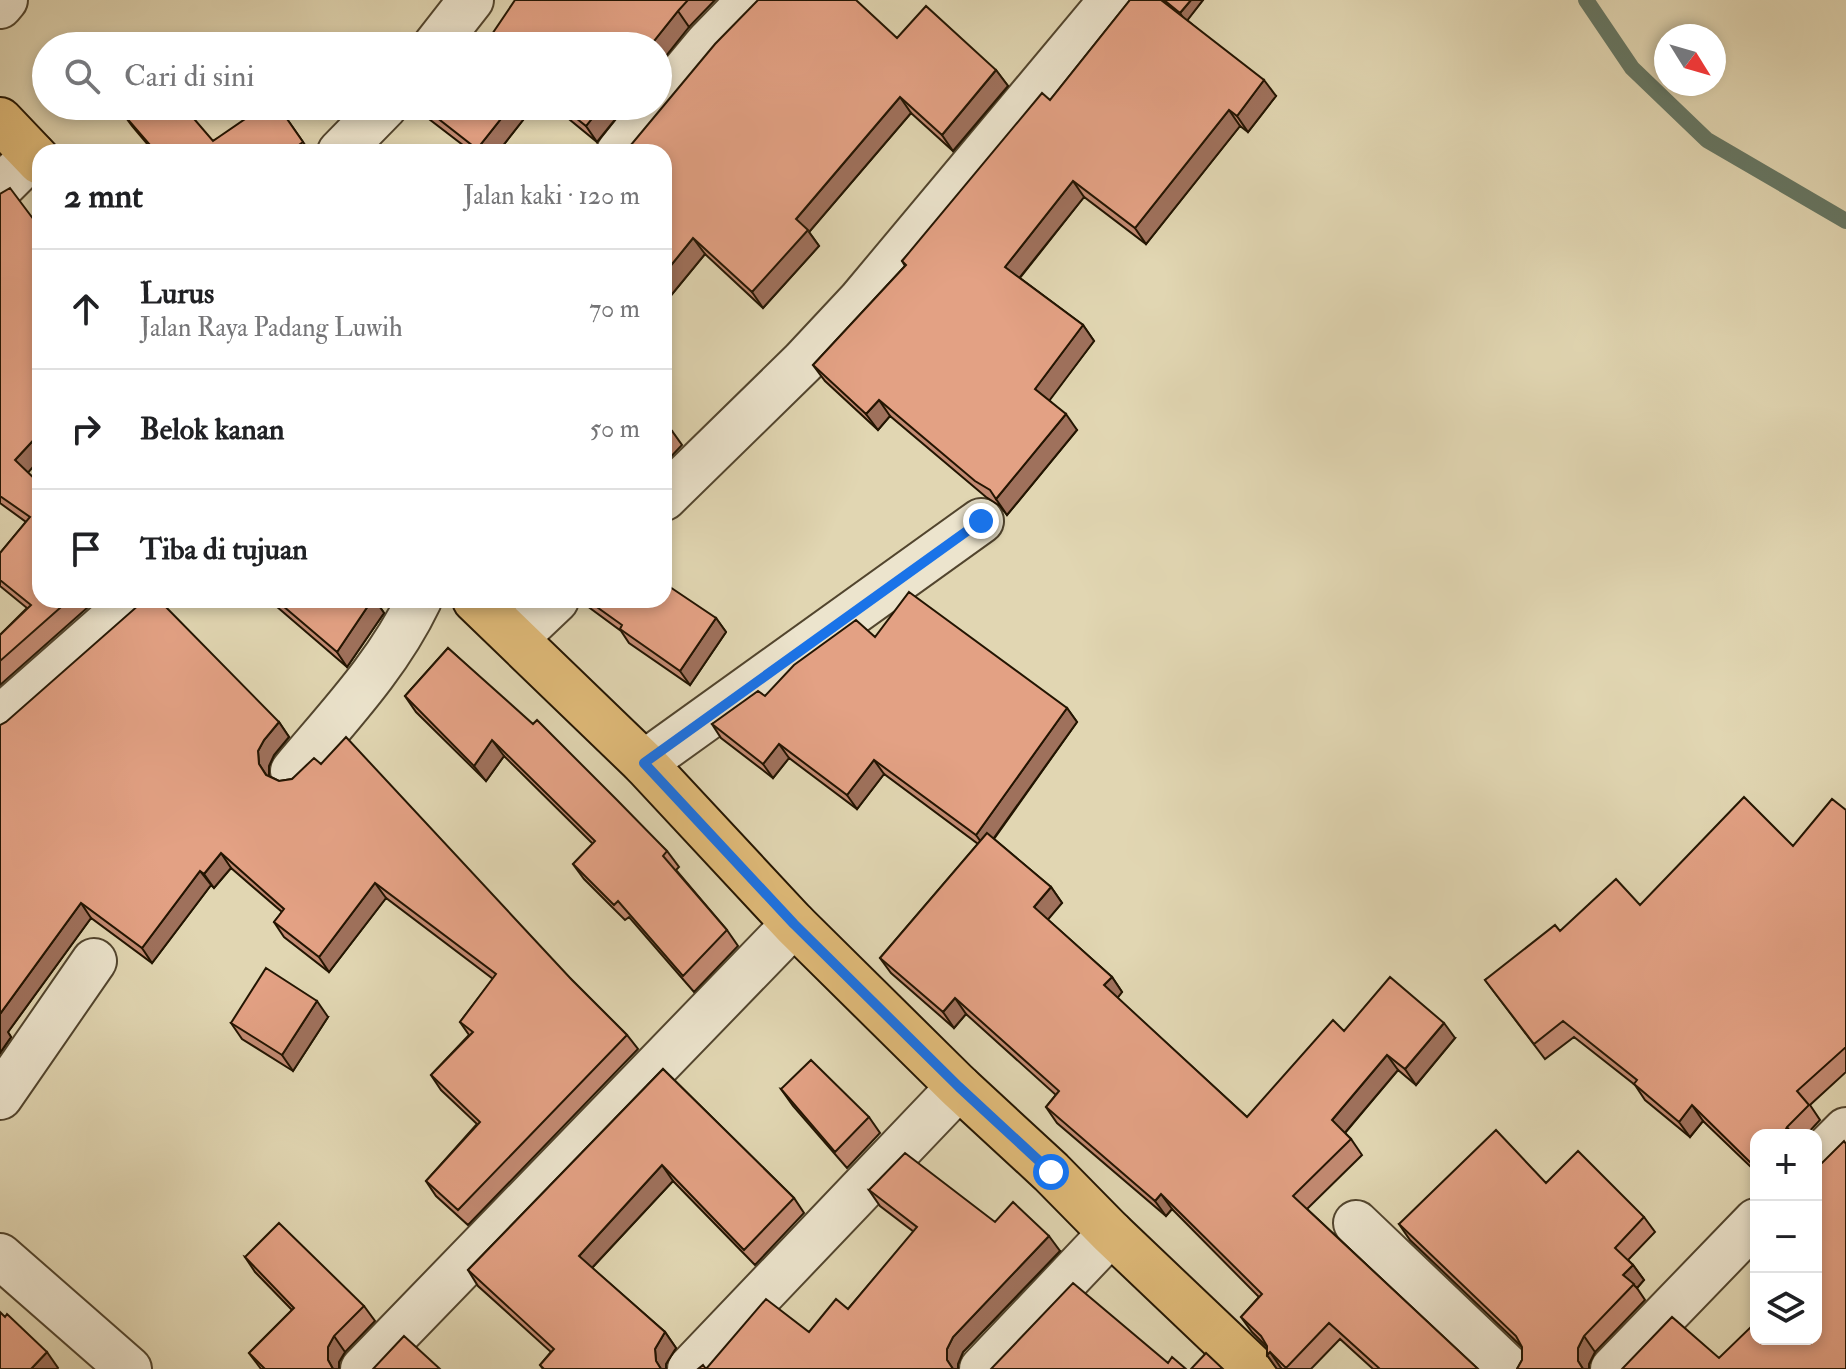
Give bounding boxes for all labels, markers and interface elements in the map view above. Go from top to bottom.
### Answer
north arrow [1654,24,1726,96]
search box [32,32,672,120]
icon: search [60,54,104,98]
text: Cari di sini [124,58,254,95]
text: 2 mnt [64,175,143,218]
text: Jalan kaki · 120 m [463,180,640,212]
text: Lurus [140,275,214,312]
icon: ahead [64,287,108,331]
text: 70 m [589,293,640,325]
text: Jalan Raya Padang Luwih [140,312,403,344]
icon: right [64,407,108,451]
text: Belok kanan [140,411,284,448]
text: 50 m [590,413,640,445]
route end [963,503,999,539]
icon: arrive [64,527,108,571]
text: Tiba di tujuan [140,531,308,568]
map controls [1750,1129,1822,1345]
button: + [1750,1129,1822,1201]
route start [1033,1154,1069,1190]
button: − [1750,1201,1822,1273]
button: layers [1750,1273,1822,1345]

